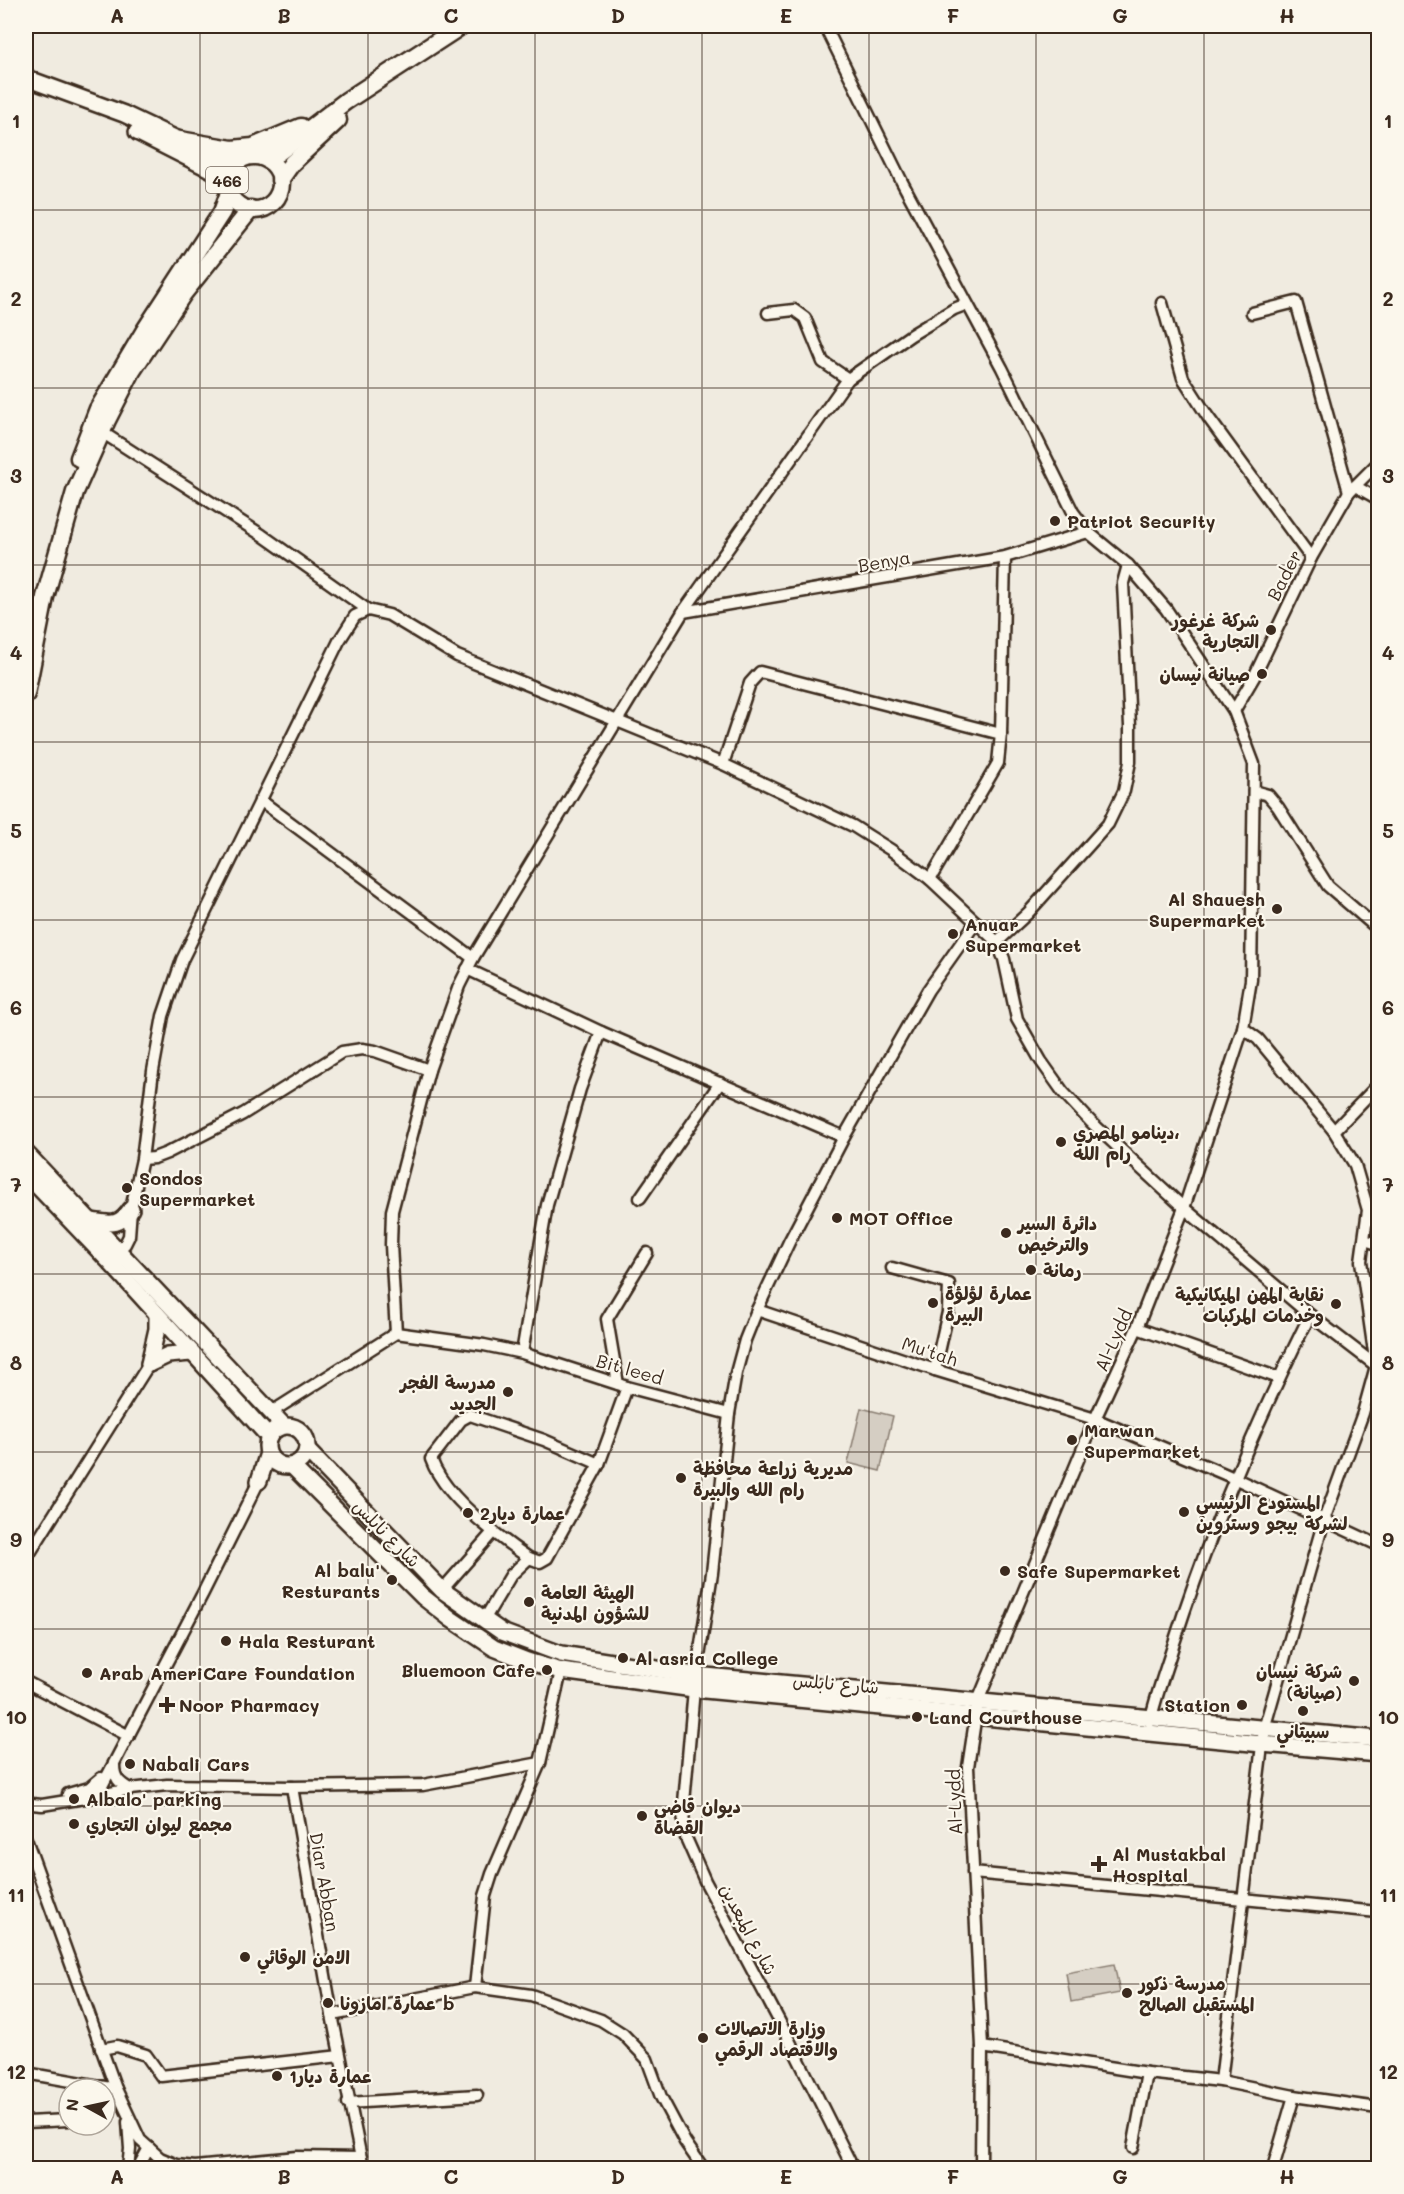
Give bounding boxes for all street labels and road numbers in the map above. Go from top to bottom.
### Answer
road number: 466 [206,167,248,193]
street label: Benya [856,545,912,577]
street label: Bader [1261,546,1307,604]
street label: Al-Lydd [1089,1305,1137,1375]
street label: Mu'tah [899,1331,961,1371]
street label: Bit leed [594,1348,666,1390]
street label: شارع نابلس [347,1494,426,1573]
street label: شارع نابلس [792,1667,880,1700]
street label: Al-Lydd [941,1768,967,1836]
street label: Diar Abban [304,1830,346,1934]
street label: شارع المبعدين [714,1879,783,1979]

